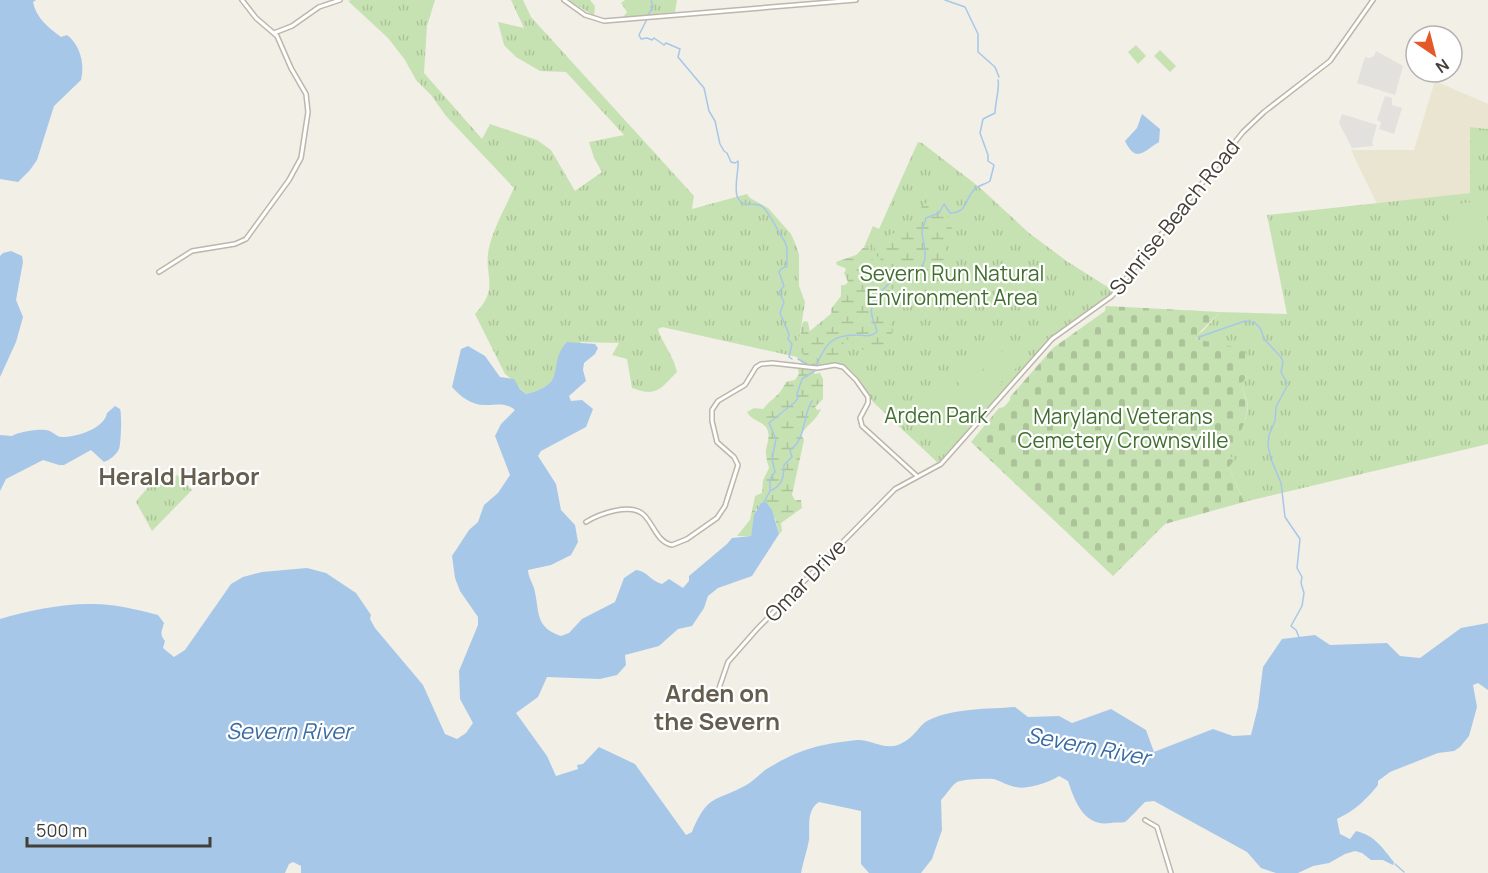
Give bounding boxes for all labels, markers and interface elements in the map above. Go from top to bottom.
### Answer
north arrow [1404,24,1464,84]
text: N [1432,54,1454,79]
street label: Sunrise Beach Road [1103,133,1245,301]
park label: Severn Run Natural Environment Area [860,259,1044,311]
park label: Arden Park [884,401,988,429]
park label: Maryland Veterans Cemetery Crownsville [1017,402,1229,454]
district label: Herald Harbor [98,459,260,492]
street label: Omar Drive [758,532,852,628]
district label: Arden on the Severn [654,676,780,737]
water label: Severn River [226,716,355,746]
water label: Severn River [1024,719,1155,773]
scale bar [27,810,210,848]
text: 500 m [36,818,87,842]

